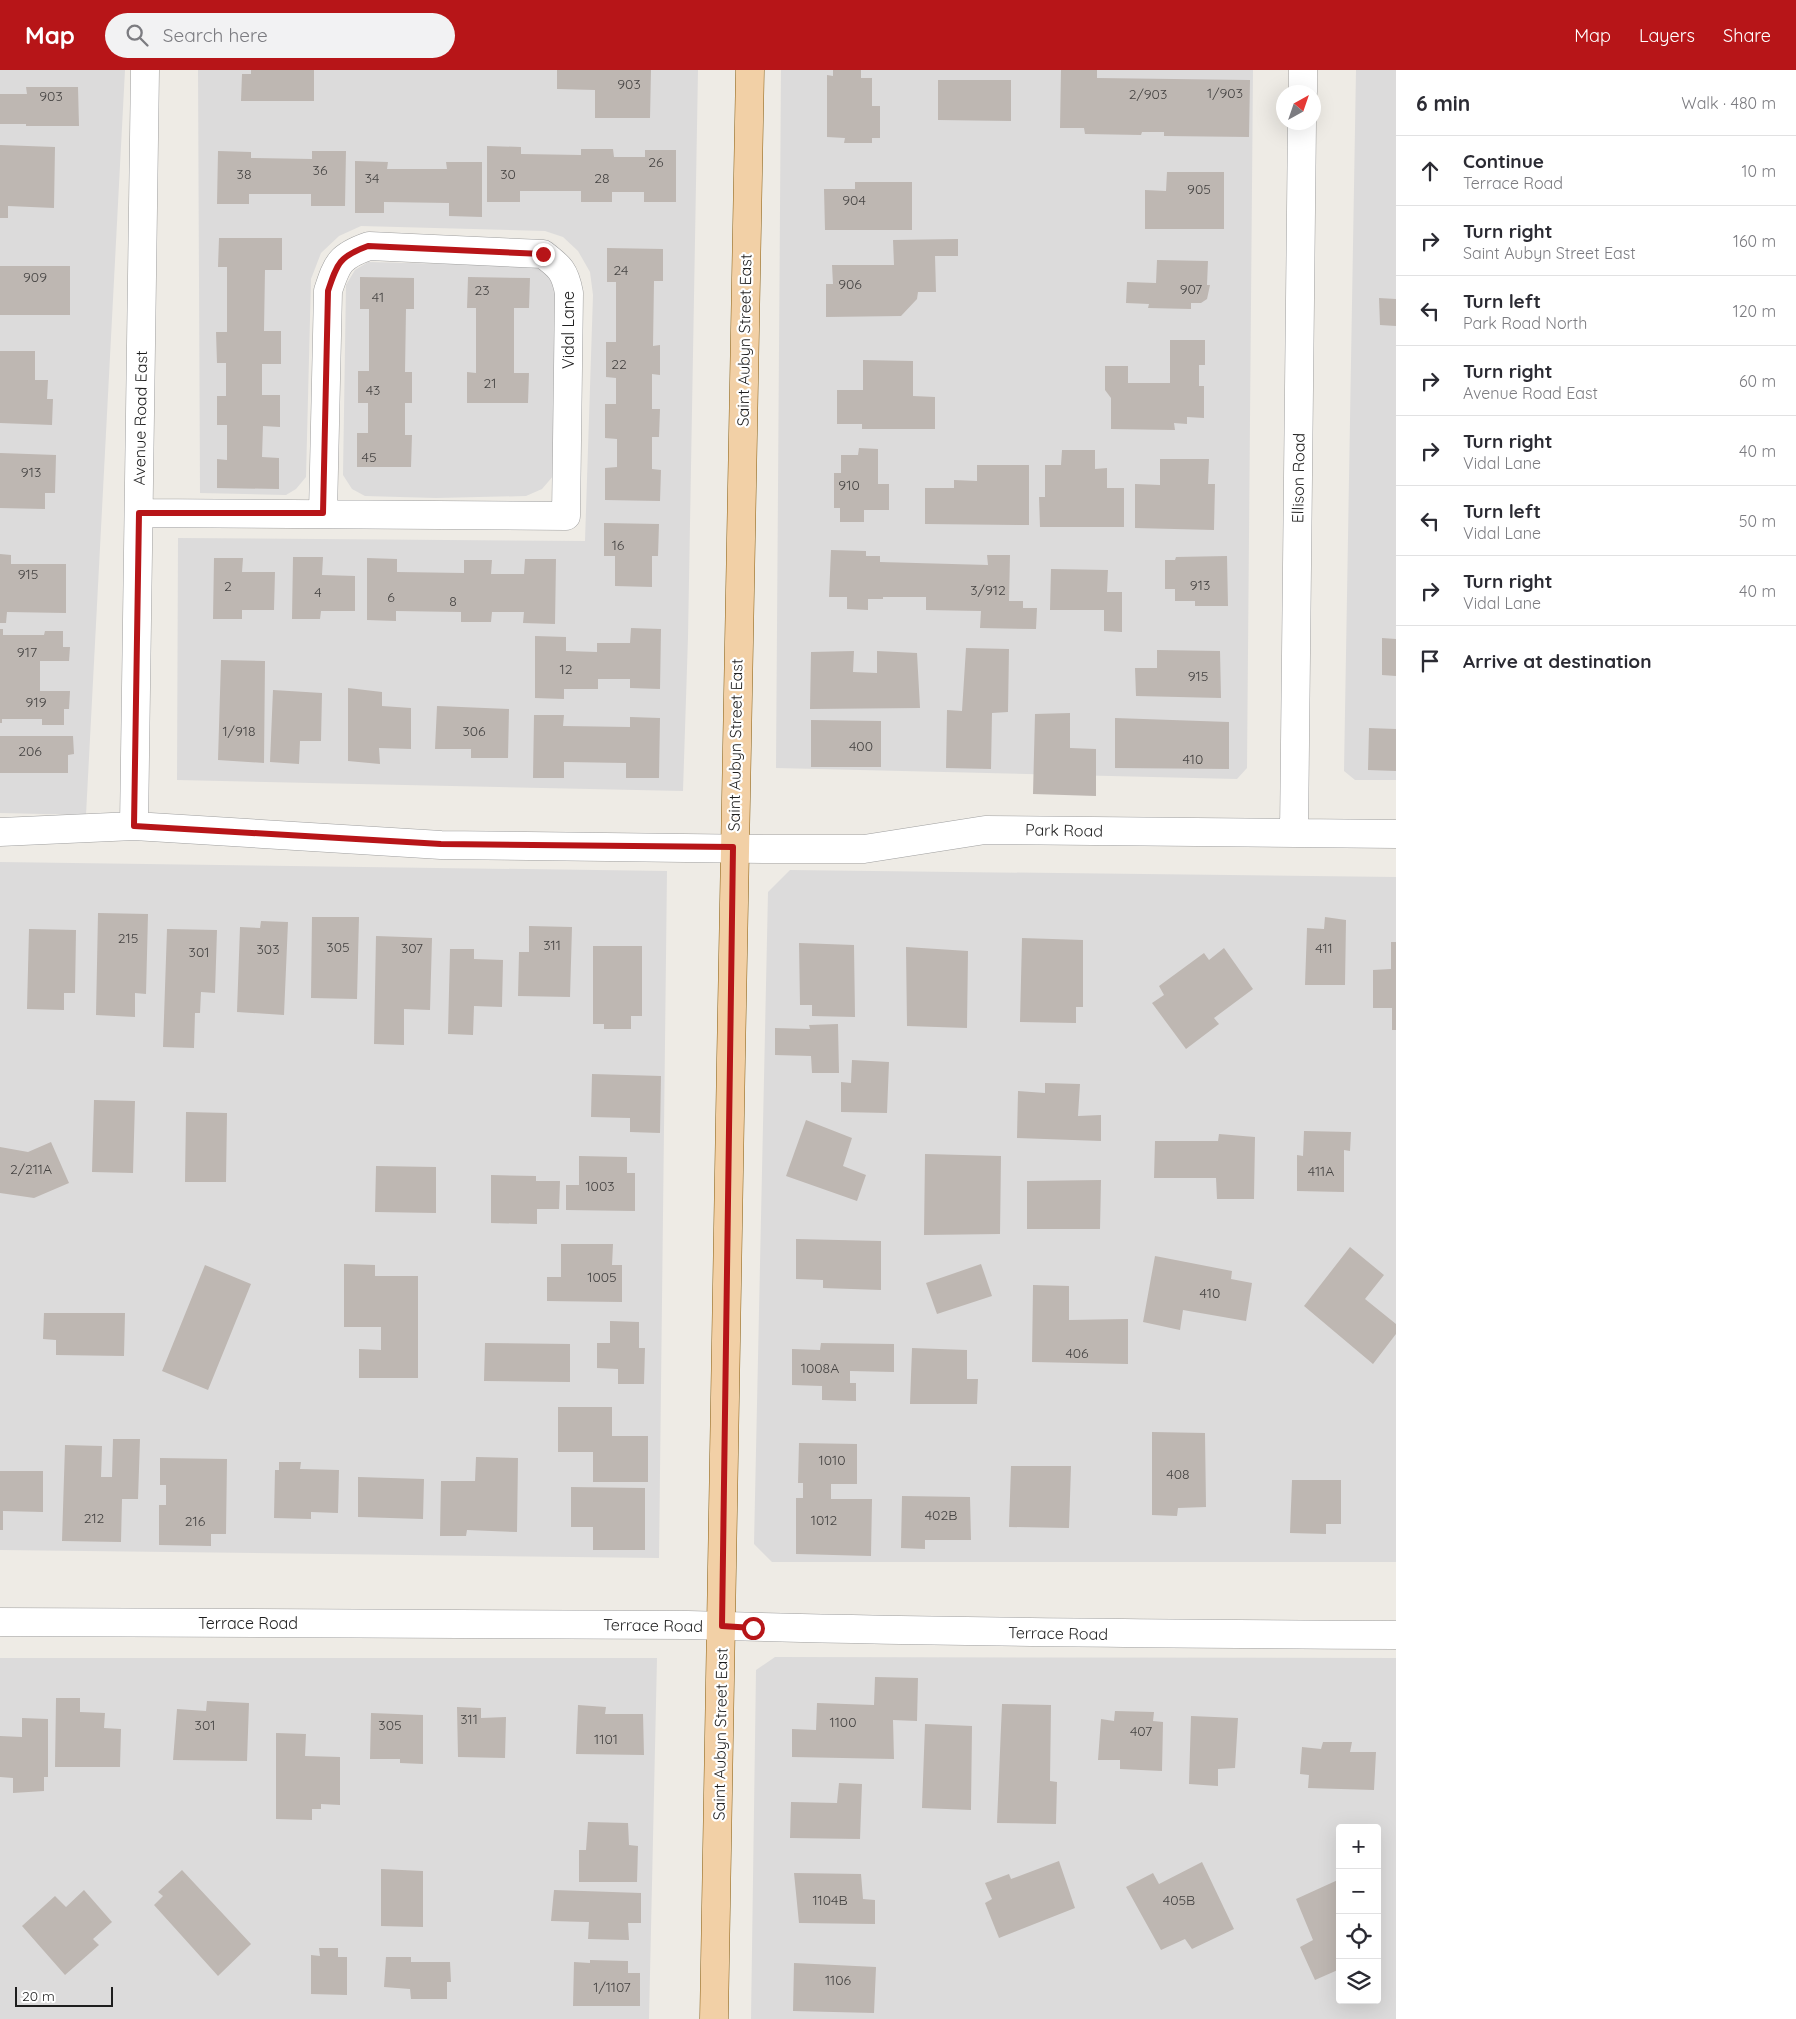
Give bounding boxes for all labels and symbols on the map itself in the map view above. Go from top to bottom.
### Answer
house number: 903 [617,75,641,93]
house number: 1/903 [1207,84,1243,102]
house number: 2/903 [1129,85,1167,103]
north arrow [1276,85,1321,130]
house number: 903 [39,87,63,105]
house number: 26 [648,153,664,171]
house number: 36 [313,161,328,179]
house number: 38 [237,165,251,183]
house number: 30 [500,165,516,183]
house number: 34 [365,169,379,187]
house number: 28 [594,169,610,187]
house number: 905 [1187,180,1211,198]
house number: 904 [842,191,866,209]
route end [532,243,555,266]
street label: Saint Aubyn Street East [732,254,756,426]
house number: 24 [614,261,628,279]
house number: 909 [23,268,47,286]
house number: 906 [838,275,862,293]
house number: 907 [1180,280,1202,298]
house number: 23 [474,281,490,299]
house number: 41 [372,288,384,306]
street label: Vidal Lane [558,291,578,369]
street label: Avenue Road East [129,350,151,486]
house number: 22 [611,355,627,373]
house number: 21 [484,374,496,392]
house number: 43 [366,381,380,399]
street label: Ellison Road [1287,433,1309,523]
house number: 45 [361,448,377,466]
house number: 913 [21,463,41,481]
house number: 910 [838,476,860,494]
house number: 16 [612,536,625,554]
house number: 915 [18,565,38,583]
house number: 913 [1190,576,1210,594]
house number: 2 [224,577,232,595]
house number: 3/912 [970,581,1006,599]
house number: 4 [314,583,322,601]
house number: 6 [387,588,395,606]
house number: 8 [449,592,457,610]
house number: 917 [17,643,37,661]
street label: Saint Aubyn Street East [723,659,747,831]
house number: 12 [560,660,573,678]
house number: 915 [1188,667,1208,685]
house number: 919 [26,693,47,711]
house number: 1/918 [222,722,256,740]
house number: 306 [462,722,486,740]
house number: 400 [849,737,873,755]
house number: 206 [18,742,42,760]
house number: 410 [1183,750,1203,768]
street label: Park Road [1025,819,1103,841]
house number: 215 [118,929,138,947]
house number: 311 [543,936,561,954]
house number: 305 [326,938,350,956]
house number: 307 [401,939,423,957]
house number: 411 [1315,939,1333,957]
house number: 303 [256,940,280,958]
house number: 301 [189,943,209,961]
house number: 2/211A [10,1160,52,1178]
house number: 411A [1308,1162,1334,1180]
house number: 1003 [585,1177,615,1195]
house number: 1005 [587,1268,617,1286]
house number: 410 [1200,1284,1220,1302]
house number: 406 [1065,1344,1089,1362]
house number: 1008A [801,1359,839,1377]
house number: 1010 [818,1451,846,1469]
house number: 408 [1166,1465,1190,1483]
house number: 402B [925,1506,957,1524]
house number: 212 [84,1509,105,1527]
house number: 1012 [811,1511,837,1529]
house number: 216 [185,1512,206,1530]
street label: Terrace Road [198,1613,298,1633]
street label: Terrace Road [603,1614,703,1636]
route start [742,1617,765,1640]
street label: Terrace Road [1008,1622,1108,1644]
street label: Saint Aubyn Street East [708,1648,732,1820]
house number: 311 [460,1710,478,1728]
house number: 1100 [829,1713,857,1731]
house number: 301 [195,1716,215,1734]
house number: 305 [378,1716,402,1734]
house number: 407 [1130,1722,1152,1740]
house number: 1101 [594,1730,618,1748]
house number: 1104B [812,1891,848,1909]
house number: 405B [1163,1891,1195,1909]
house number: 1106 [825,1971,852,1989]
house number: 1/1107 [593,1978,631,1996]
scale bar [15,1984,112,2007]

